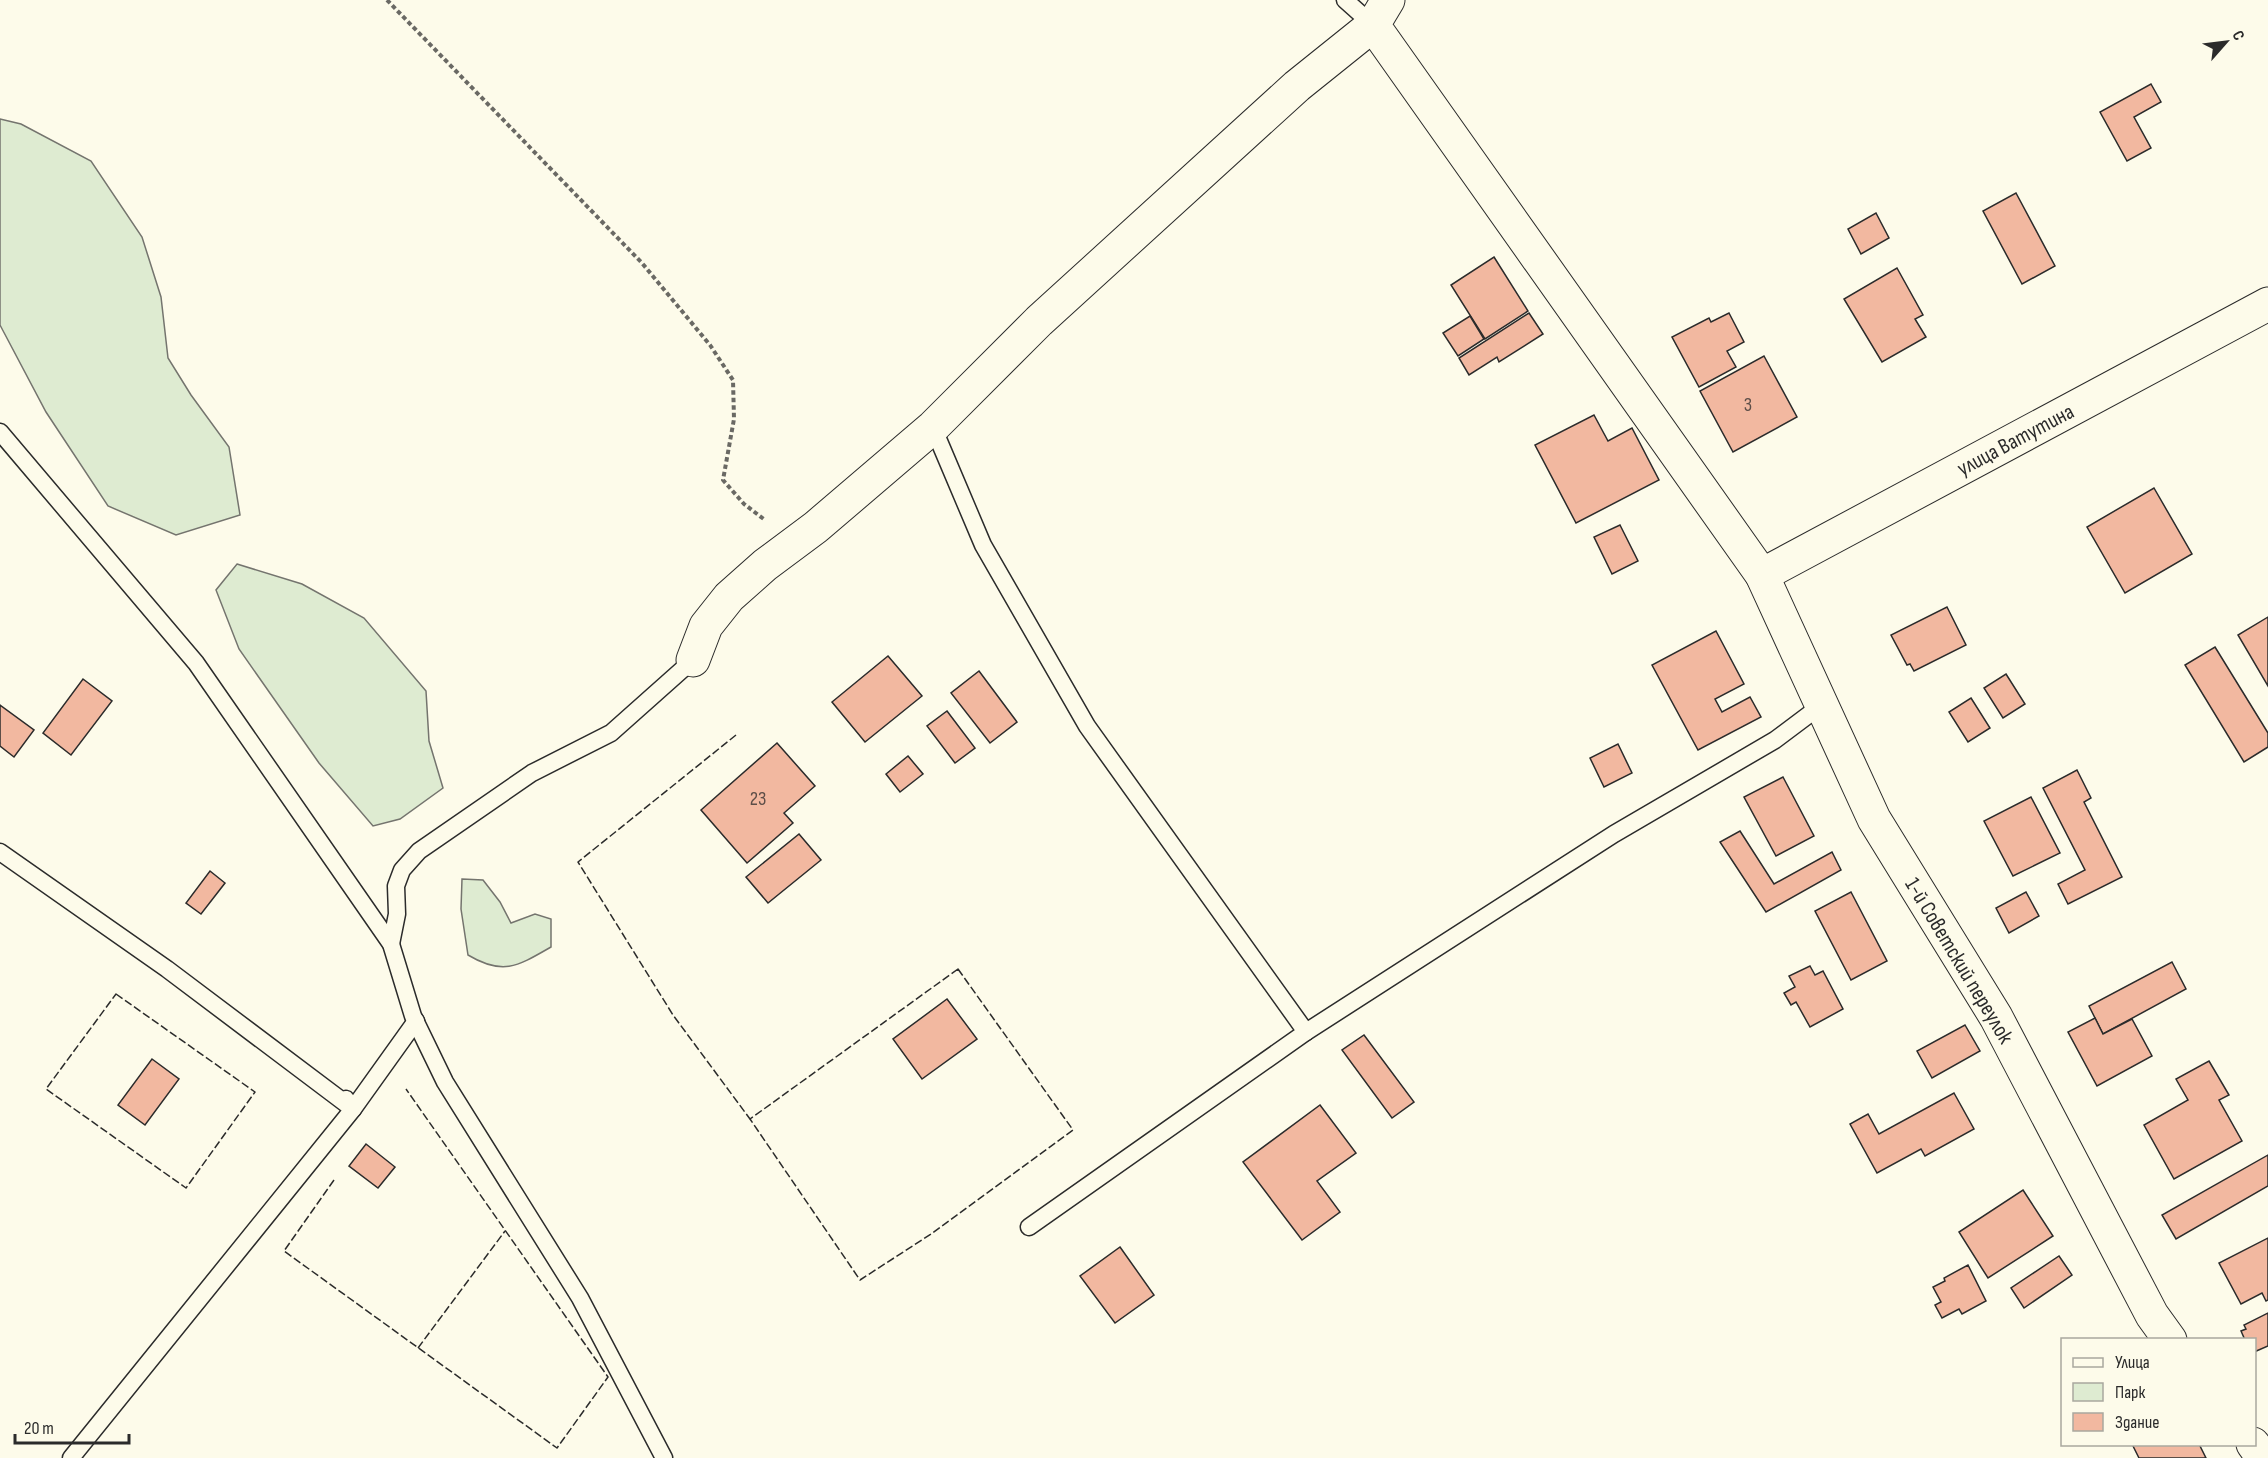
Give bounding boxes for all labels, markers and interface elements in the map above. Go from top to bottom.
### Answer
north arrow [2196,12,2256,72]
text: С [2228,28,2248,44]
house number: 3 [1744,393,1752,417]
street label: улица Ватутина [1953,398,2079,482]
house number: 23 [750,787,766,811]
street label: 1-й Советский переулок [1898,873,2019,1049]
legend [2061,1338,2256,1446]
text: Улица [2115,1352,2150,1373]
text: Парк [2115,1382,2146,1403]
scale bar [15,1407,129,1445]
text: Здание [2115,1412,2160,1433]
text: 20 m [24,1418,54,1439]

